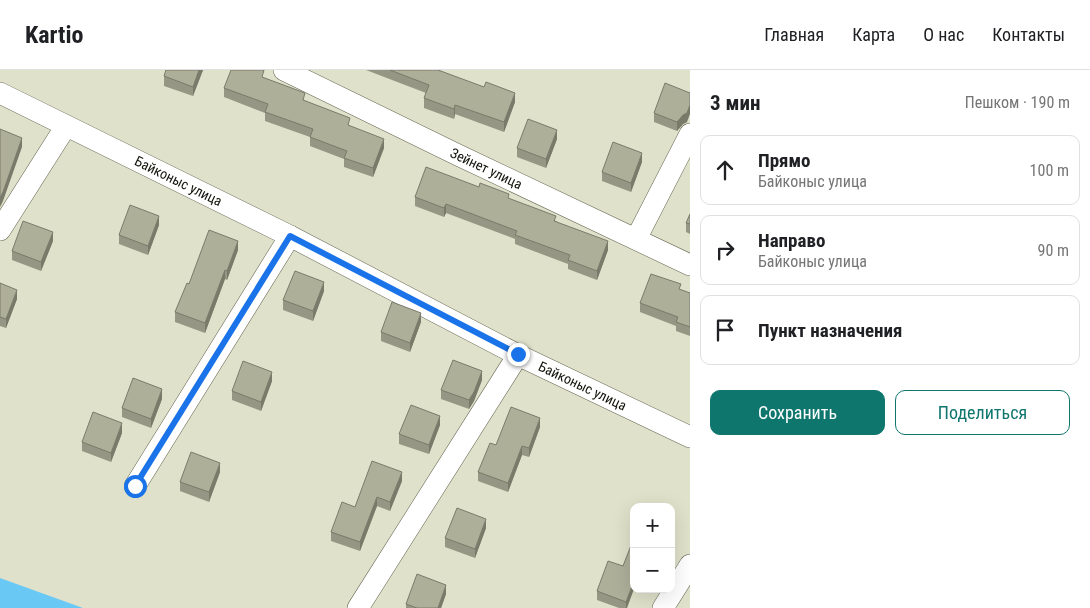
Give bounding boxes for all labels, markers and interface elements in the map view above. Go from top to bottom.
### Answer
text: Kartio [25,21,83,49]
text: Главная [764,24,824,45]
text: Карта [852,24,895,45]
text: О нас [923,24,964,45]
text: Контакты [992,24,1065,45]
text: 3 мин [710,91,760,115]
text: Пешком · 190 m [965,93,1070,112]
street label: Зейнет улица [448,145,525,192]
text: Прямо [758,149,811,172]
street label: Байконыс улица [132,153,225,209]
icon: ahead [711,156,739,184]
text: 100 m [1030,161,1069,180]
text: Байконыс улица [758,172,867,191]
text: Направо [758,229,825,252]
icon: right [711,236,739,264]
text: 90 m [1037,241,1069,260]
text: Байконыс улица [758,252,867,271]
icon: arrive [711,316,739,344]
text: Пункт назначения [758,319,902,342]
route end [507,343,530,366]
street label: Байконыс улица [536,358,629,414]
button: Сохранить [710,390,885,435]
button: Поделиться [895,390,1070,435]
route start [124,475,147,498]
map controls [630,503,675,593]
button: + [630,503,675,548]
button: − [630,548,675,593]

